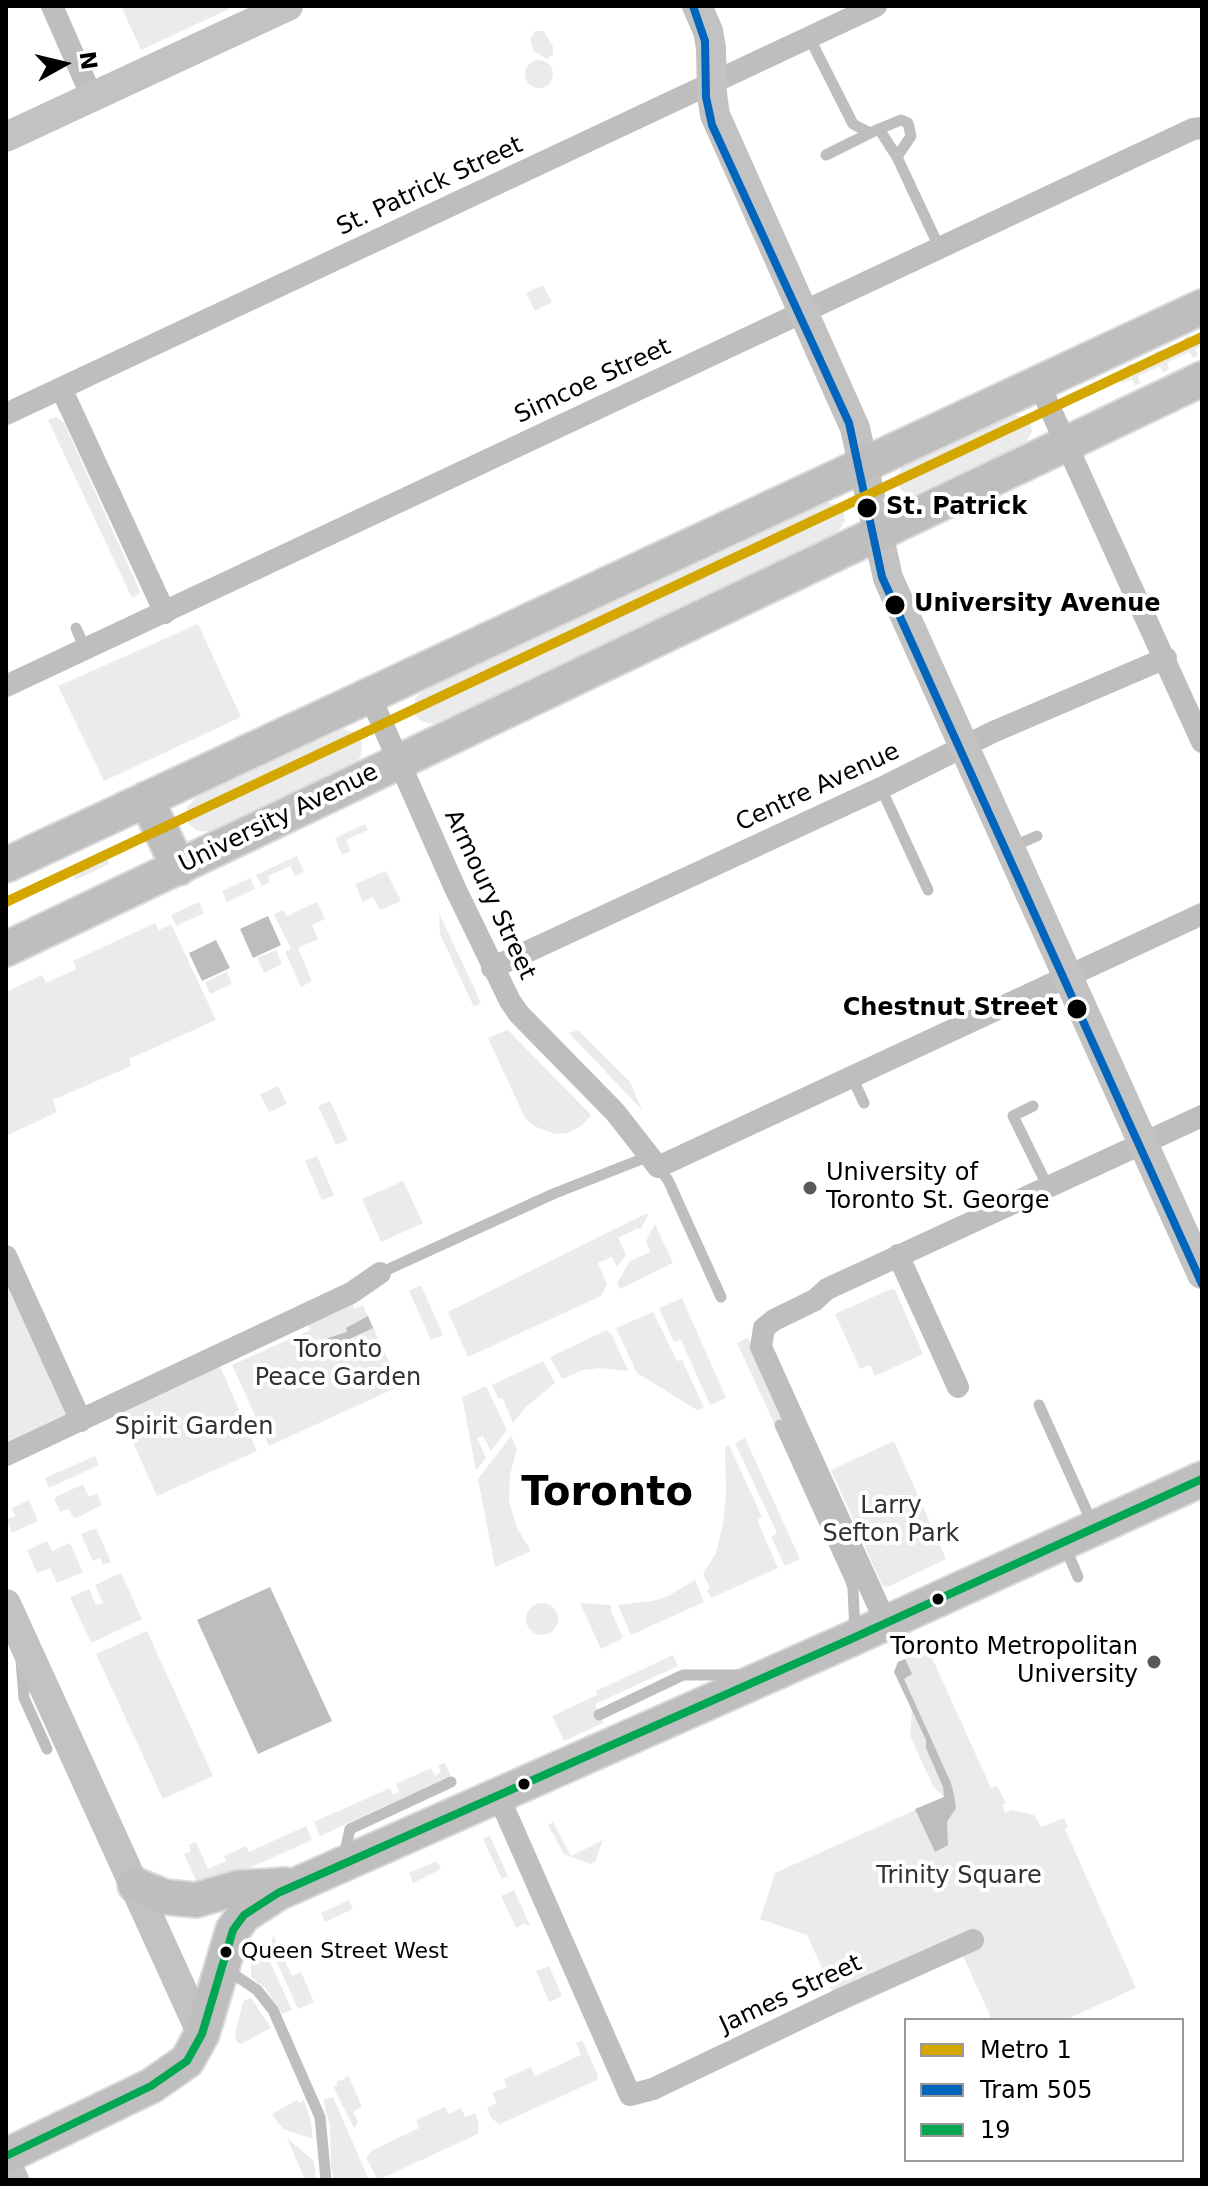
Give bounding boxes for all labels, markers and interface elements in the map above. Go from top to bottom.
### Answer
north arrow [24,24,104,104]
text: N [75,50,102,71]
street label: St. Patrick Street [333,131,527,243]
street label: Simcoe Street [511,333,675,431]
place label: St. Patrick [886,494,1027,522]
marker: St. Patrick [855,496,879,520]
place label: University Avenue [914,591,1161,619]
marker: University Avenue [883,593,907,617]
street label: Centre Avenue [732,738,904,838]
street label: University Avenue [175,758,383,880]
street label: Armoury Street [437,806,541,984]
place label: Chestnut Street [843,995,1058,1023]
marker: Chestnut Street [1065,997,1089,1021]
place label: University of Toronto St. George [826,1160,1050,1216]
marker: University of Toronto St. George [801,1179,819,1197]
park label: Toronto Peace Garden [255,1337,421,1393]
park label: Spirit Garden [115,1414,273,1442]
district label: Toronto [521,1471,693,1519]
park label: Larry Sefton Park [823,1493,959,1549]
unlabelled marker [930,1591,946,1607]
place label: Toronto Metropolitan University [890,1634,1138,1690]
marker: Toronto Metropolitan University [1145,1653,1163,1671]
unlabelled marker [516,1776,532,1792]
park label: Trinity Square [876,1863,1042,1891]
place label: Queen Street West [241,1939,448,1965]
marker: Queen Street West [218,1944,234,1960]
street label: James Street [716,1950,866,2040]
legend [904,2018,1184,2162]
text: Metro 1 [980,2036,1072,2064]
text: Tram 505 [980,2076,1093,2104]
text: 19 [980,2116,1011,2144]

